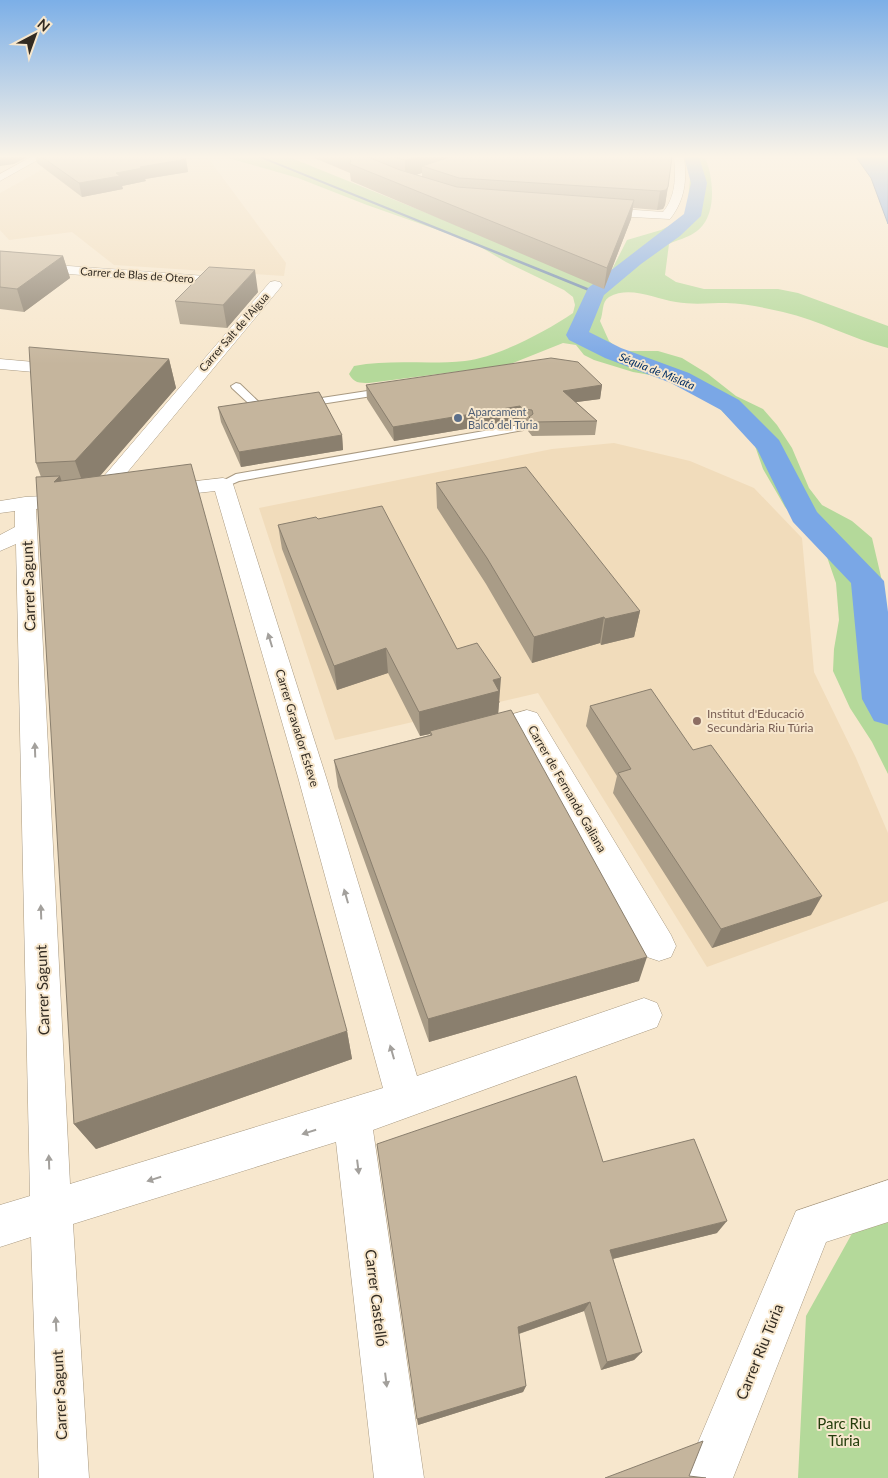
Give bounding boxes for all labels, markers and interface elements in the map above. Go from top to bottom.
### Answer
north arrow [10,10,60,60]
text: N [34,15,54,35]
street label: Carrer de Blas de Otero [80,264,194,285]
street label: Carrer Salt de l'Aigua [196,290,271,374]
water label: Séquia de Mislata [617,349,697,392]
place label: Aparcament Balcó del Túria [468,405,538,431]
marker: Aparcament Balcó del Túria [452,412,464,424]
street label: Carrer Sagunt [17,540,39,631]
one-way arrow [266,632,274,647]
street label: Carrer Gravador Esteve [272,667,323,789]
place label: Institut d'Educació Secundària Riu Túria [707,706,813,735]
marker: Institut d'Educació Secundària Riu Túria [691,715,703,727]
street label: Carrer de Fernando Galiana [525,723,610,855]
one-way arrow [31,742,39,758]
one-way arrow [342,888,350,903]
one-way arrow [36,904,44,920]
street label: Carrer Sagunt [31,944,53,1035]
one-way arrow [387,1044,395,1059]
one-way arrow [302,1128,317,1136]
one-way arrow [45,1154,53,1170]
one-way arrow [355,1159,363,1175]
one-way arrow [146,1175,161,1183]
street label: Carrer Castelló [362,1248,392,1348]
street label: Carrer Riu Túria [732,1301,786,1402]
one-way arrow [52,1316,60,1332]
street label: Carrer Sagunt [48,1349,70,1441]
one-way arrow [382,1372,390,1388]
park label: Parc Riu Túria [817,1414,871,1449]

